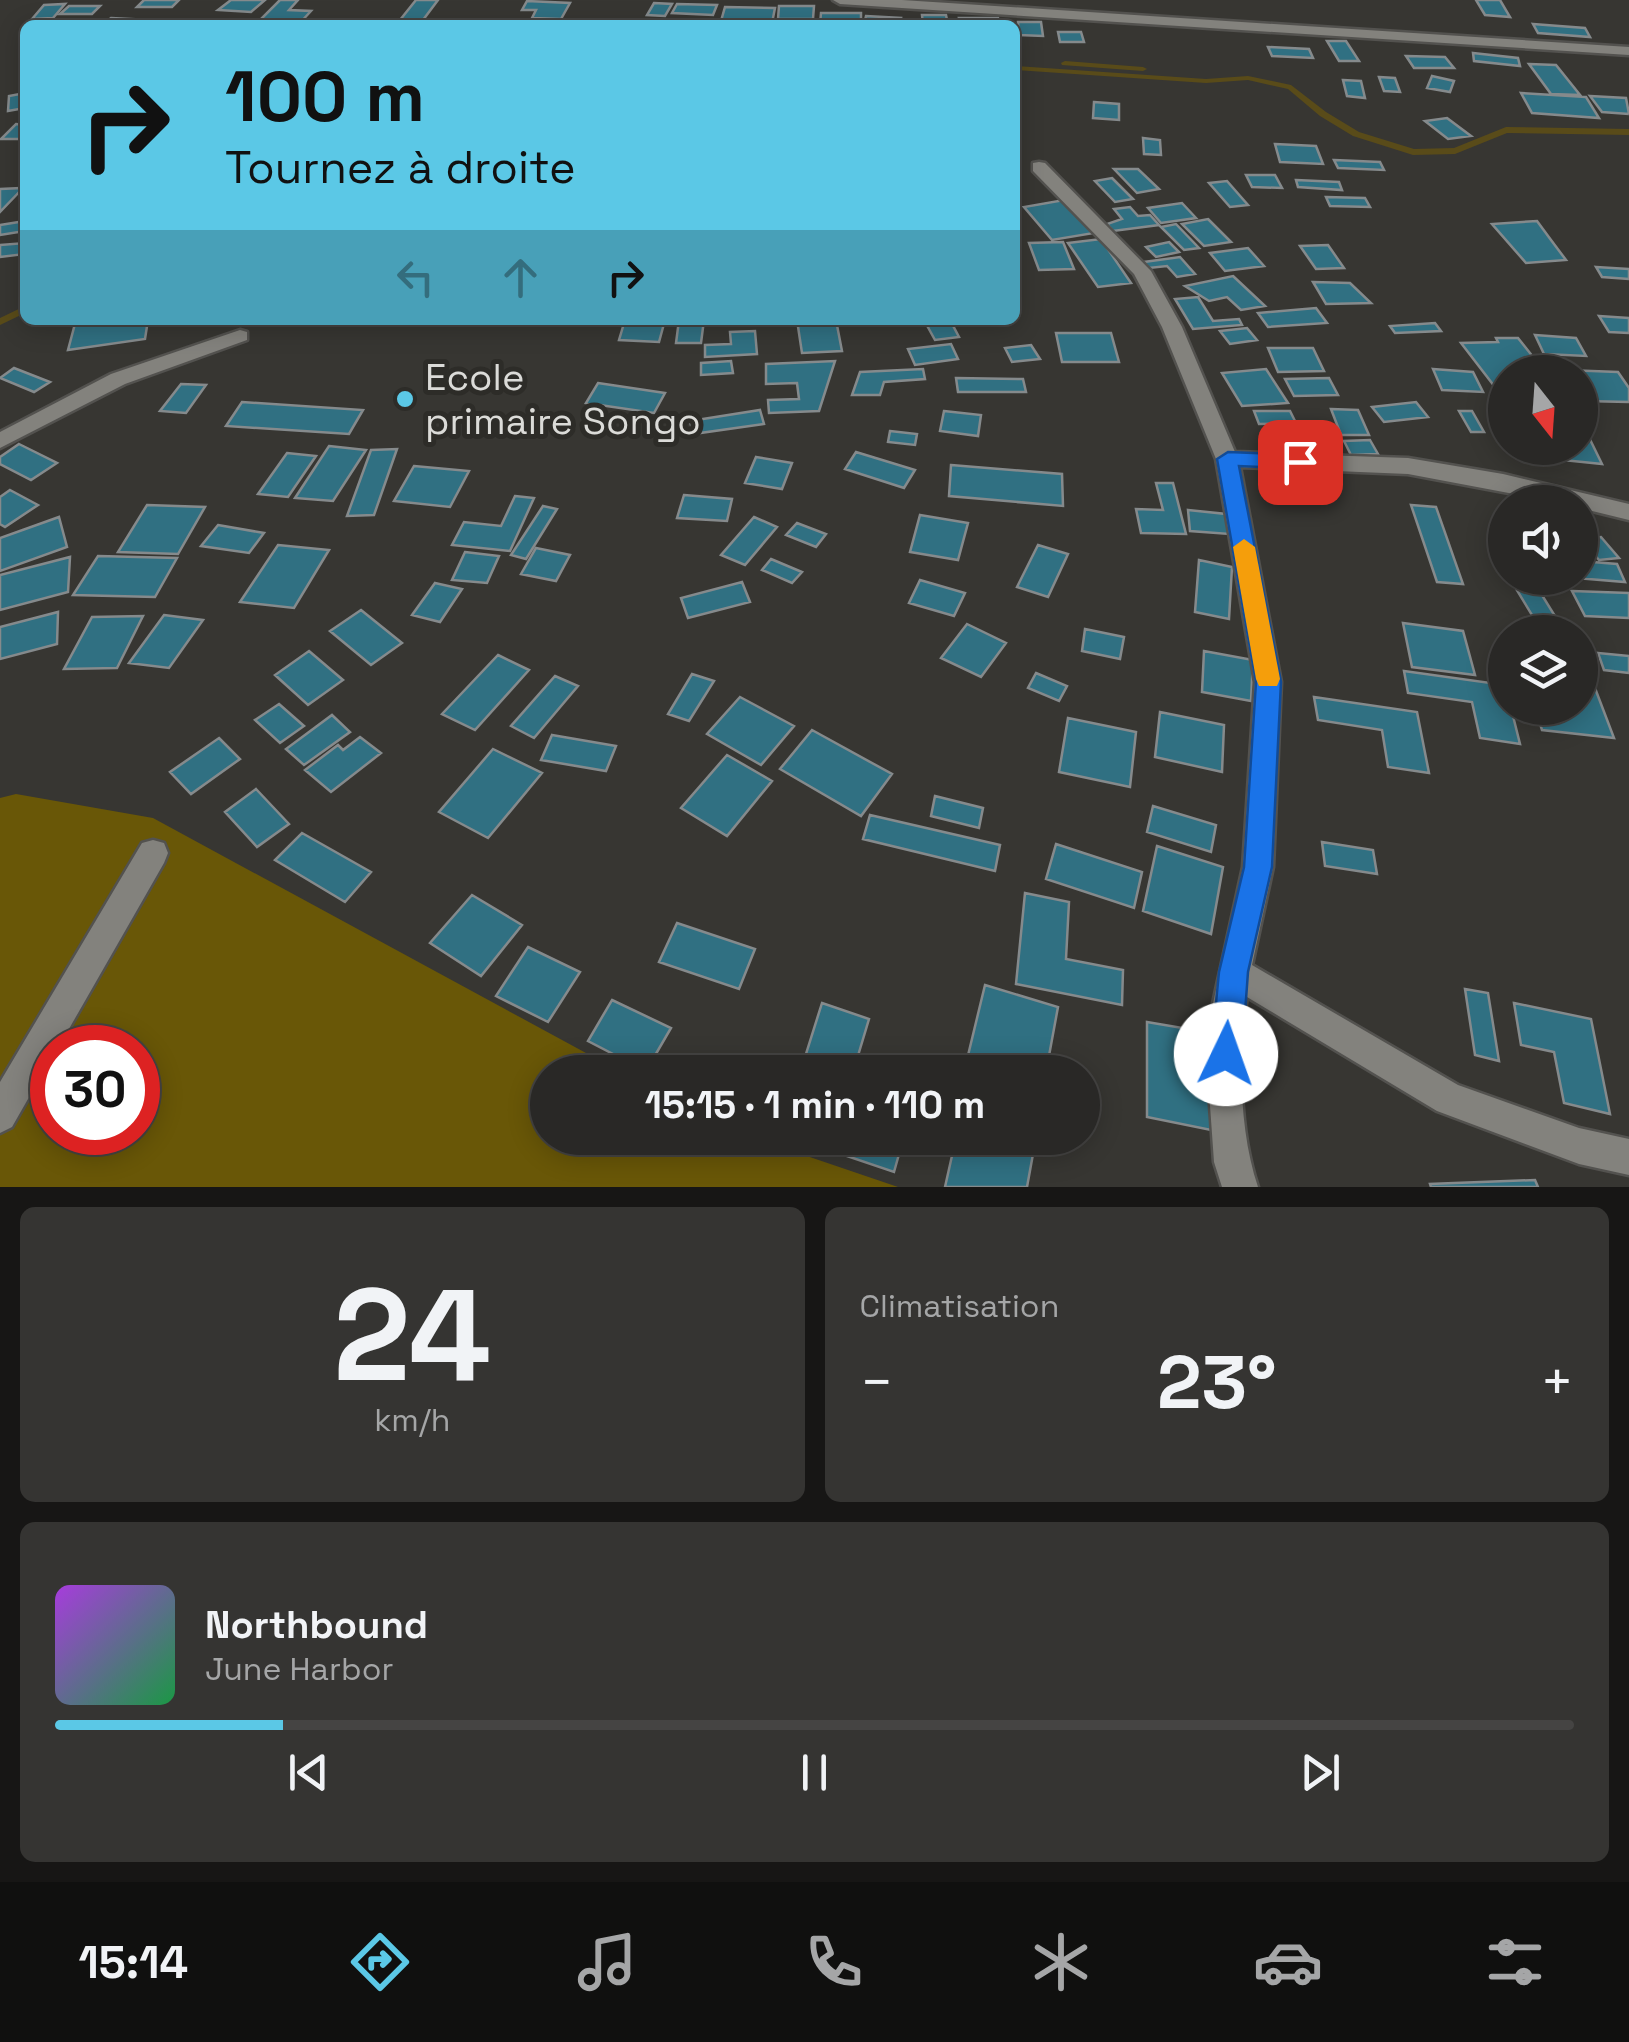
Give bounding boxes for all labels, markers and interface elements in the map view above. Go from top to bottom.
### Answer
text: 100 m [225,52,425,141]
icon: right [60,60,190,190]
text: Tournez à droite [225,139,576,196]
icon: left [388,250,443,305]
icon: ahead [493,250,548,305]
icon: right [598,250,653,305]
place label: Ecole primaire Songo [425,353,701,445]
north arrow [1488,355,1598,465]
map controls [1488,355,1598,725]
marker: Ecole primaire Songo [394,388,416,410]
pin [1258,420,1343,505]
icon: arrive [1273,435,1328,490]
button: sound [1488,485,1598,595]
button: layers [1488,615,1598,725]
position arrow [1174,1002,1278,1106]
speed limit sign: 30 [30,1025,160,1155]
text: 15:15 · 1 min · 110 m [645,1081,985,1129]
text: 24 [333,1252,491,1418]
text: Climatisation [860,1286,1059,1326]
text: 23° [1157,1334,1277,1430]
text: − [860,1347,894,1417]
text: + [1540,1347,1574,1417]
text: km/h [374,1400,450,1440]
text: Northbound [205,1601,428,1649]
text: June Harbor [205,1649,393,1689]
icon: previous [281,1745,336,1800]
icon: pause [787,1745,842,1800]
icon: next [1293,1745,1348,1800]
icon: directions [345,1927,415,1997]
icon: music [572,1927,642,1997]
icon: phone [799,1927,869,1997]
icon: climate [1026,1927,1096,1997]
icon: car [1253,1927,1323,1997]
icon: filters [1480,1927,1550,1997]
text: 15:14 [79,1934,188,1991]

